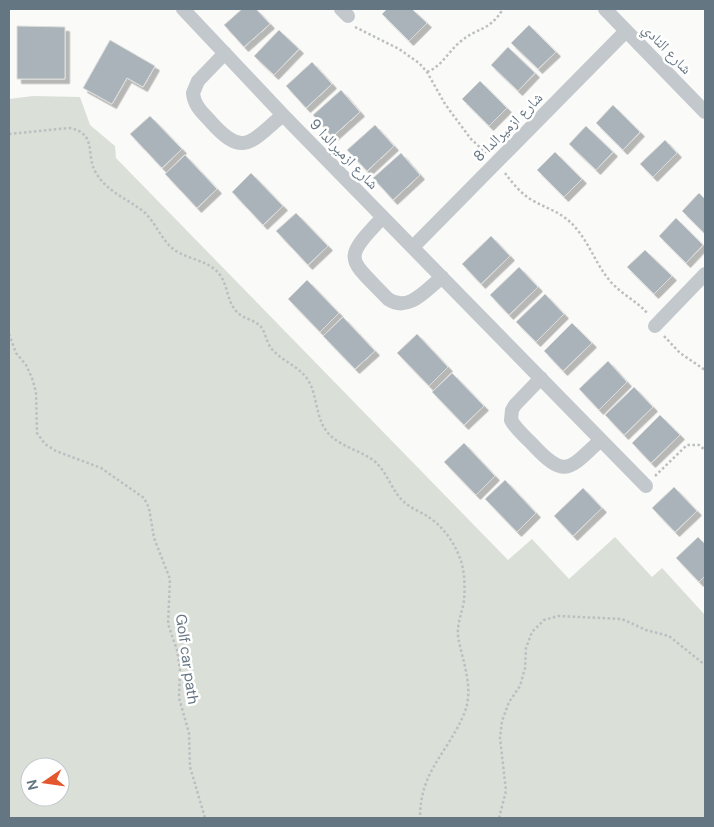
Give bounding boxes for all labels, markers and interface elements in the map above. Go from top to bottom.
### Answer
street label: شارع النادي [637,19,696,80]
street label: شارع ازميرالدا 8 [469,88,547,166]
street label: شارع ازميرالدا 9 [305,114,383,194]
street label: Golf car path [171,613,203,705]
north arrow [20,757,70,807]
text: N [22,778,42,792]

